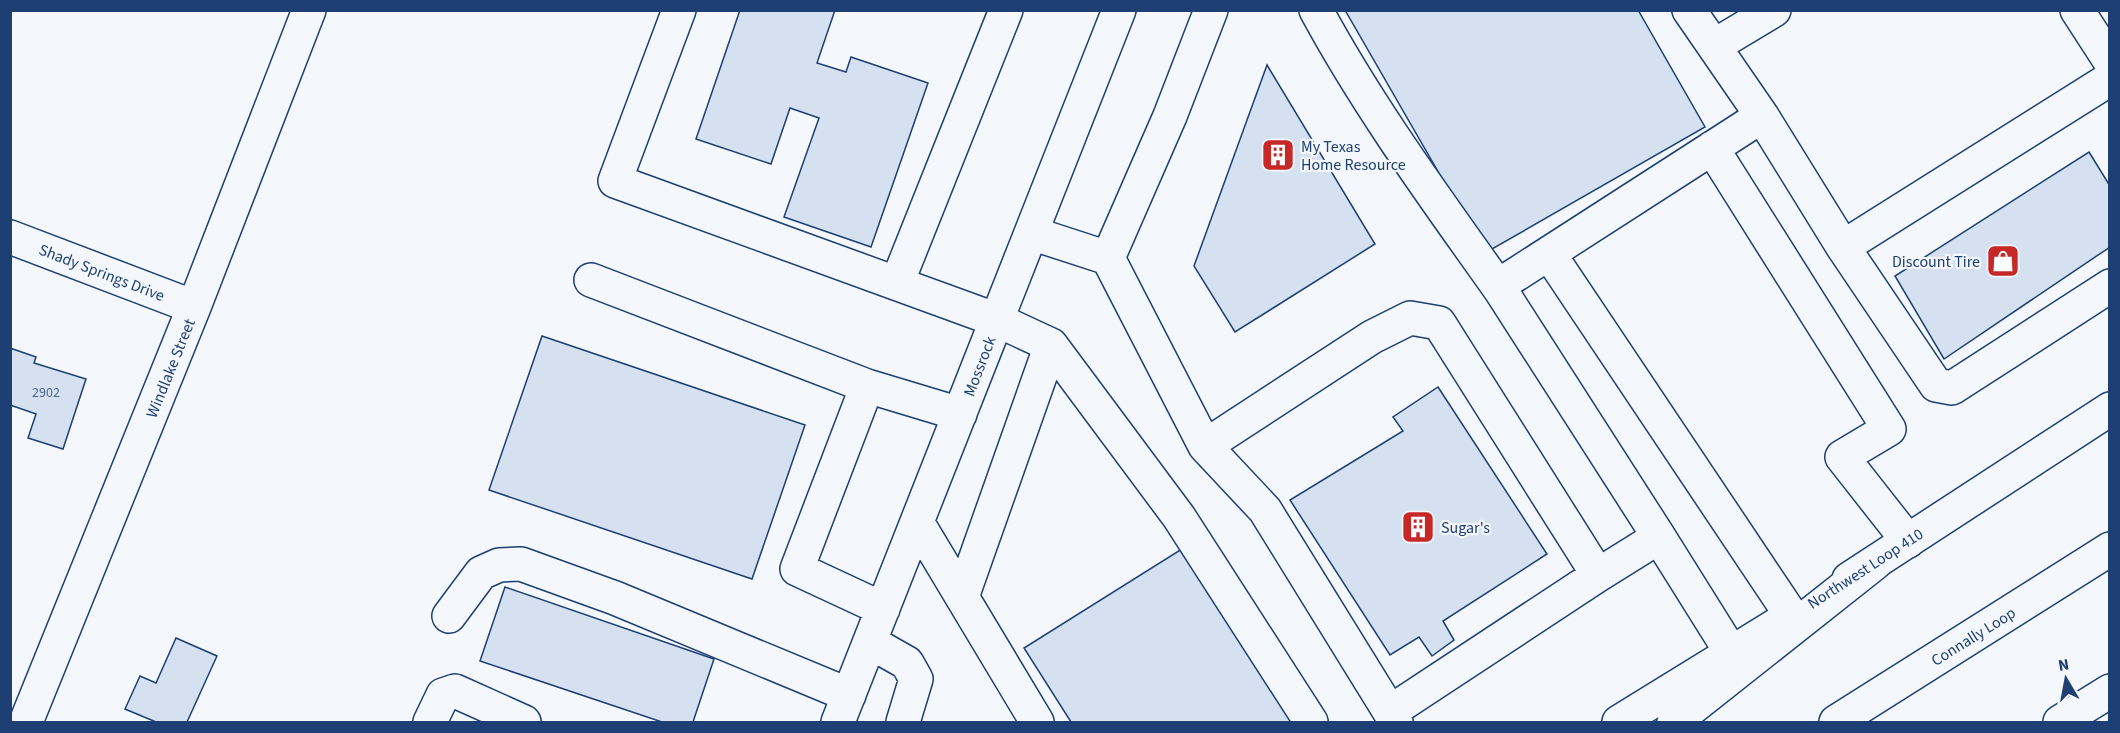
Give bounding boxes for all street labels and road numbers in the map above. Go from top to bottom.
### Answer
street label: Shady Springs Drive [36,239,168,307]
street label: Windlake Street [141,315,201,421]
street label: Mossrock [958,333,1002,400]
street label: Northwest Loop 410 [1803,523,1928,615]
street label: Connally Loop [1927,602,2020,672]

